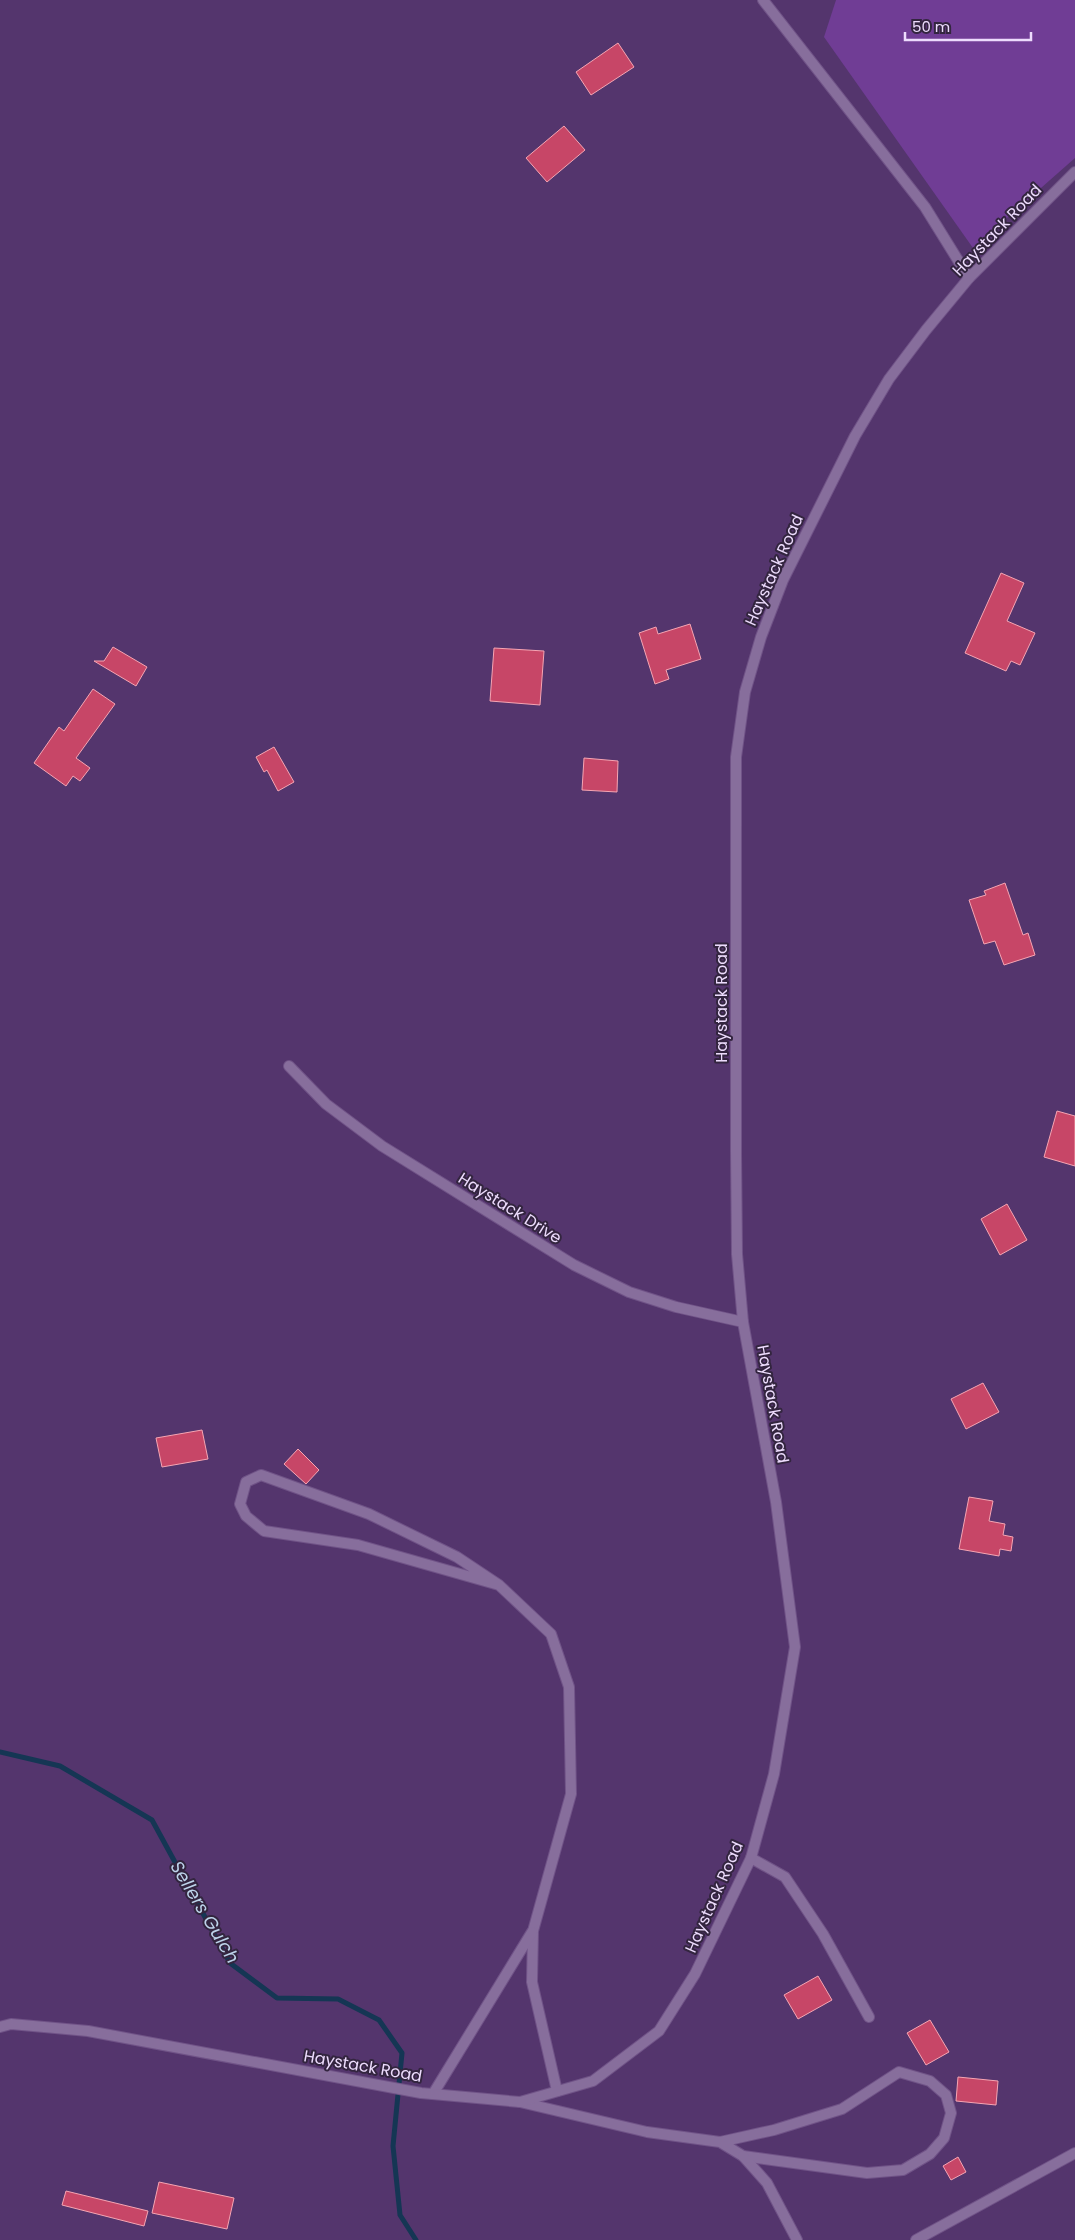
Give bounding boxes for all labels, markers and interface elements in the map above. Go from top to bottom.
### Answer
scale bar [905,10,1031,42]
text: 50 m [912,16,950,37]
street label: Haystack Road [947,179,1047,281]
street label: Haystack Road [739,511,809,629]
street label: Haystack Road [710,943,733,1063]
street label: Haystack Drive [454,1167,566,1249]
street label: Haystack Road [751,1343,795,1465]
street label: Haystack Road [679,1838,749,1956]
water label: Sellers Gulch [165,1856,245,1968]
street label: Haystack Road [302,2044,424,2088]

